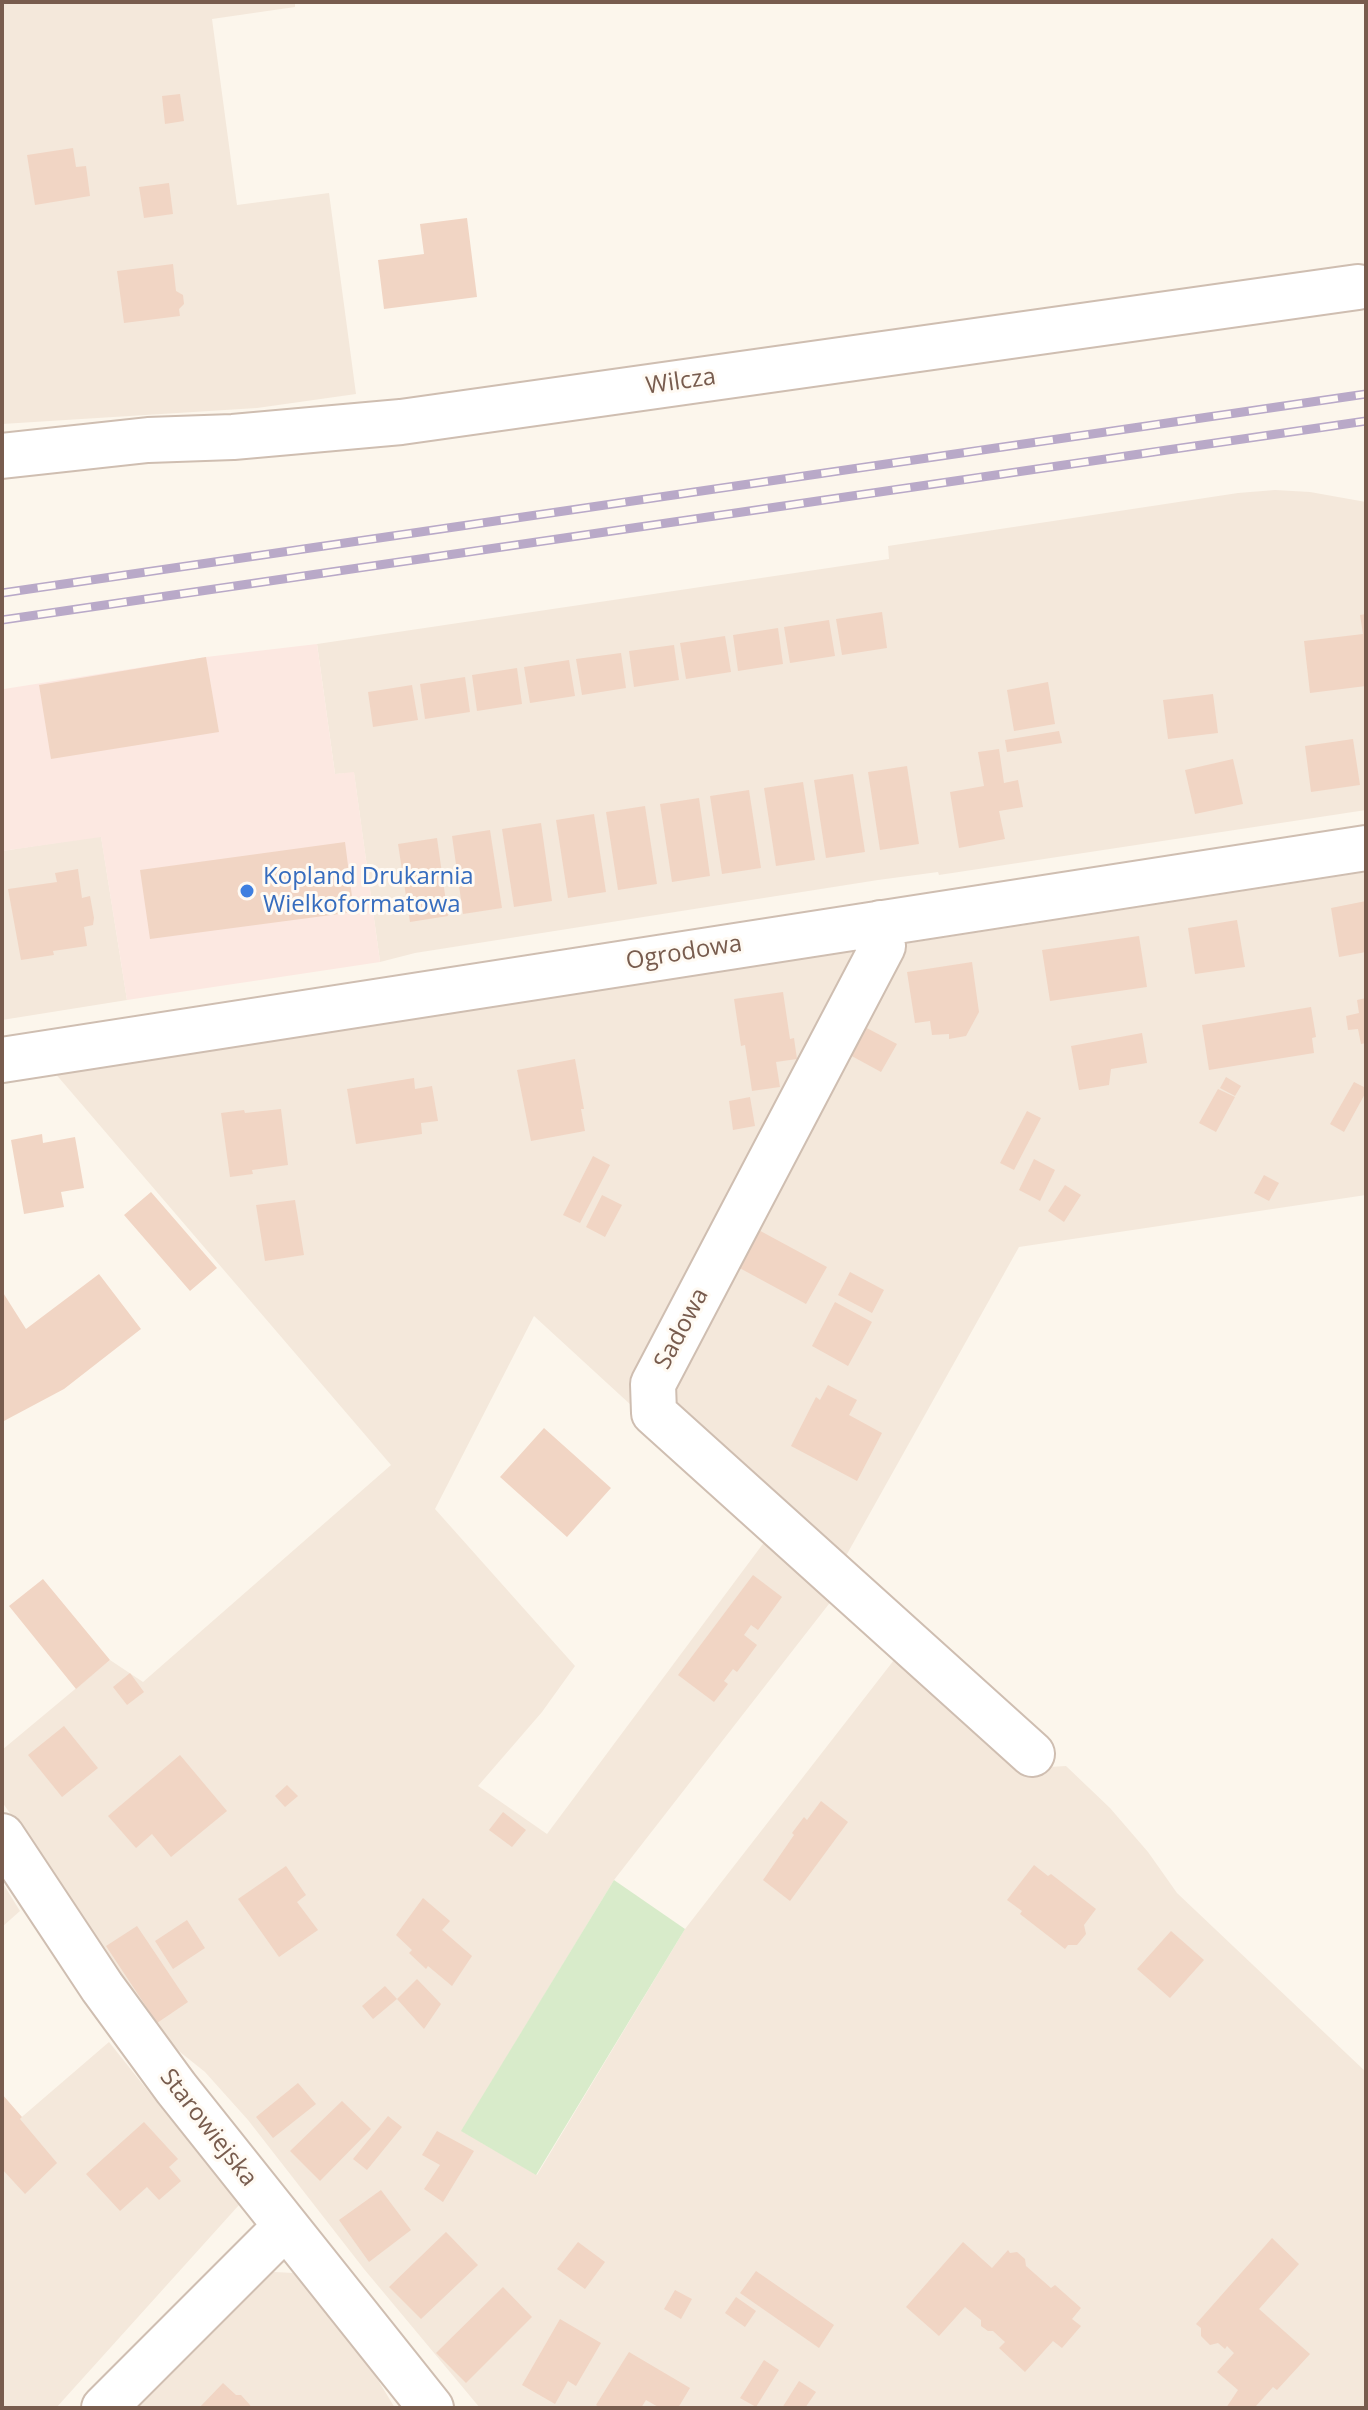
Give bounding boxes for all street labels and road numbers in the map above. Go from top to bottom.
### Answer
street label: Wilcza [644,363,718,401]
street label: Ogrodowa [624,930,744,976]
street label: Sadowa [649,1284,715,1374]
street label: Starowiejska [153,2064,263,2192]

